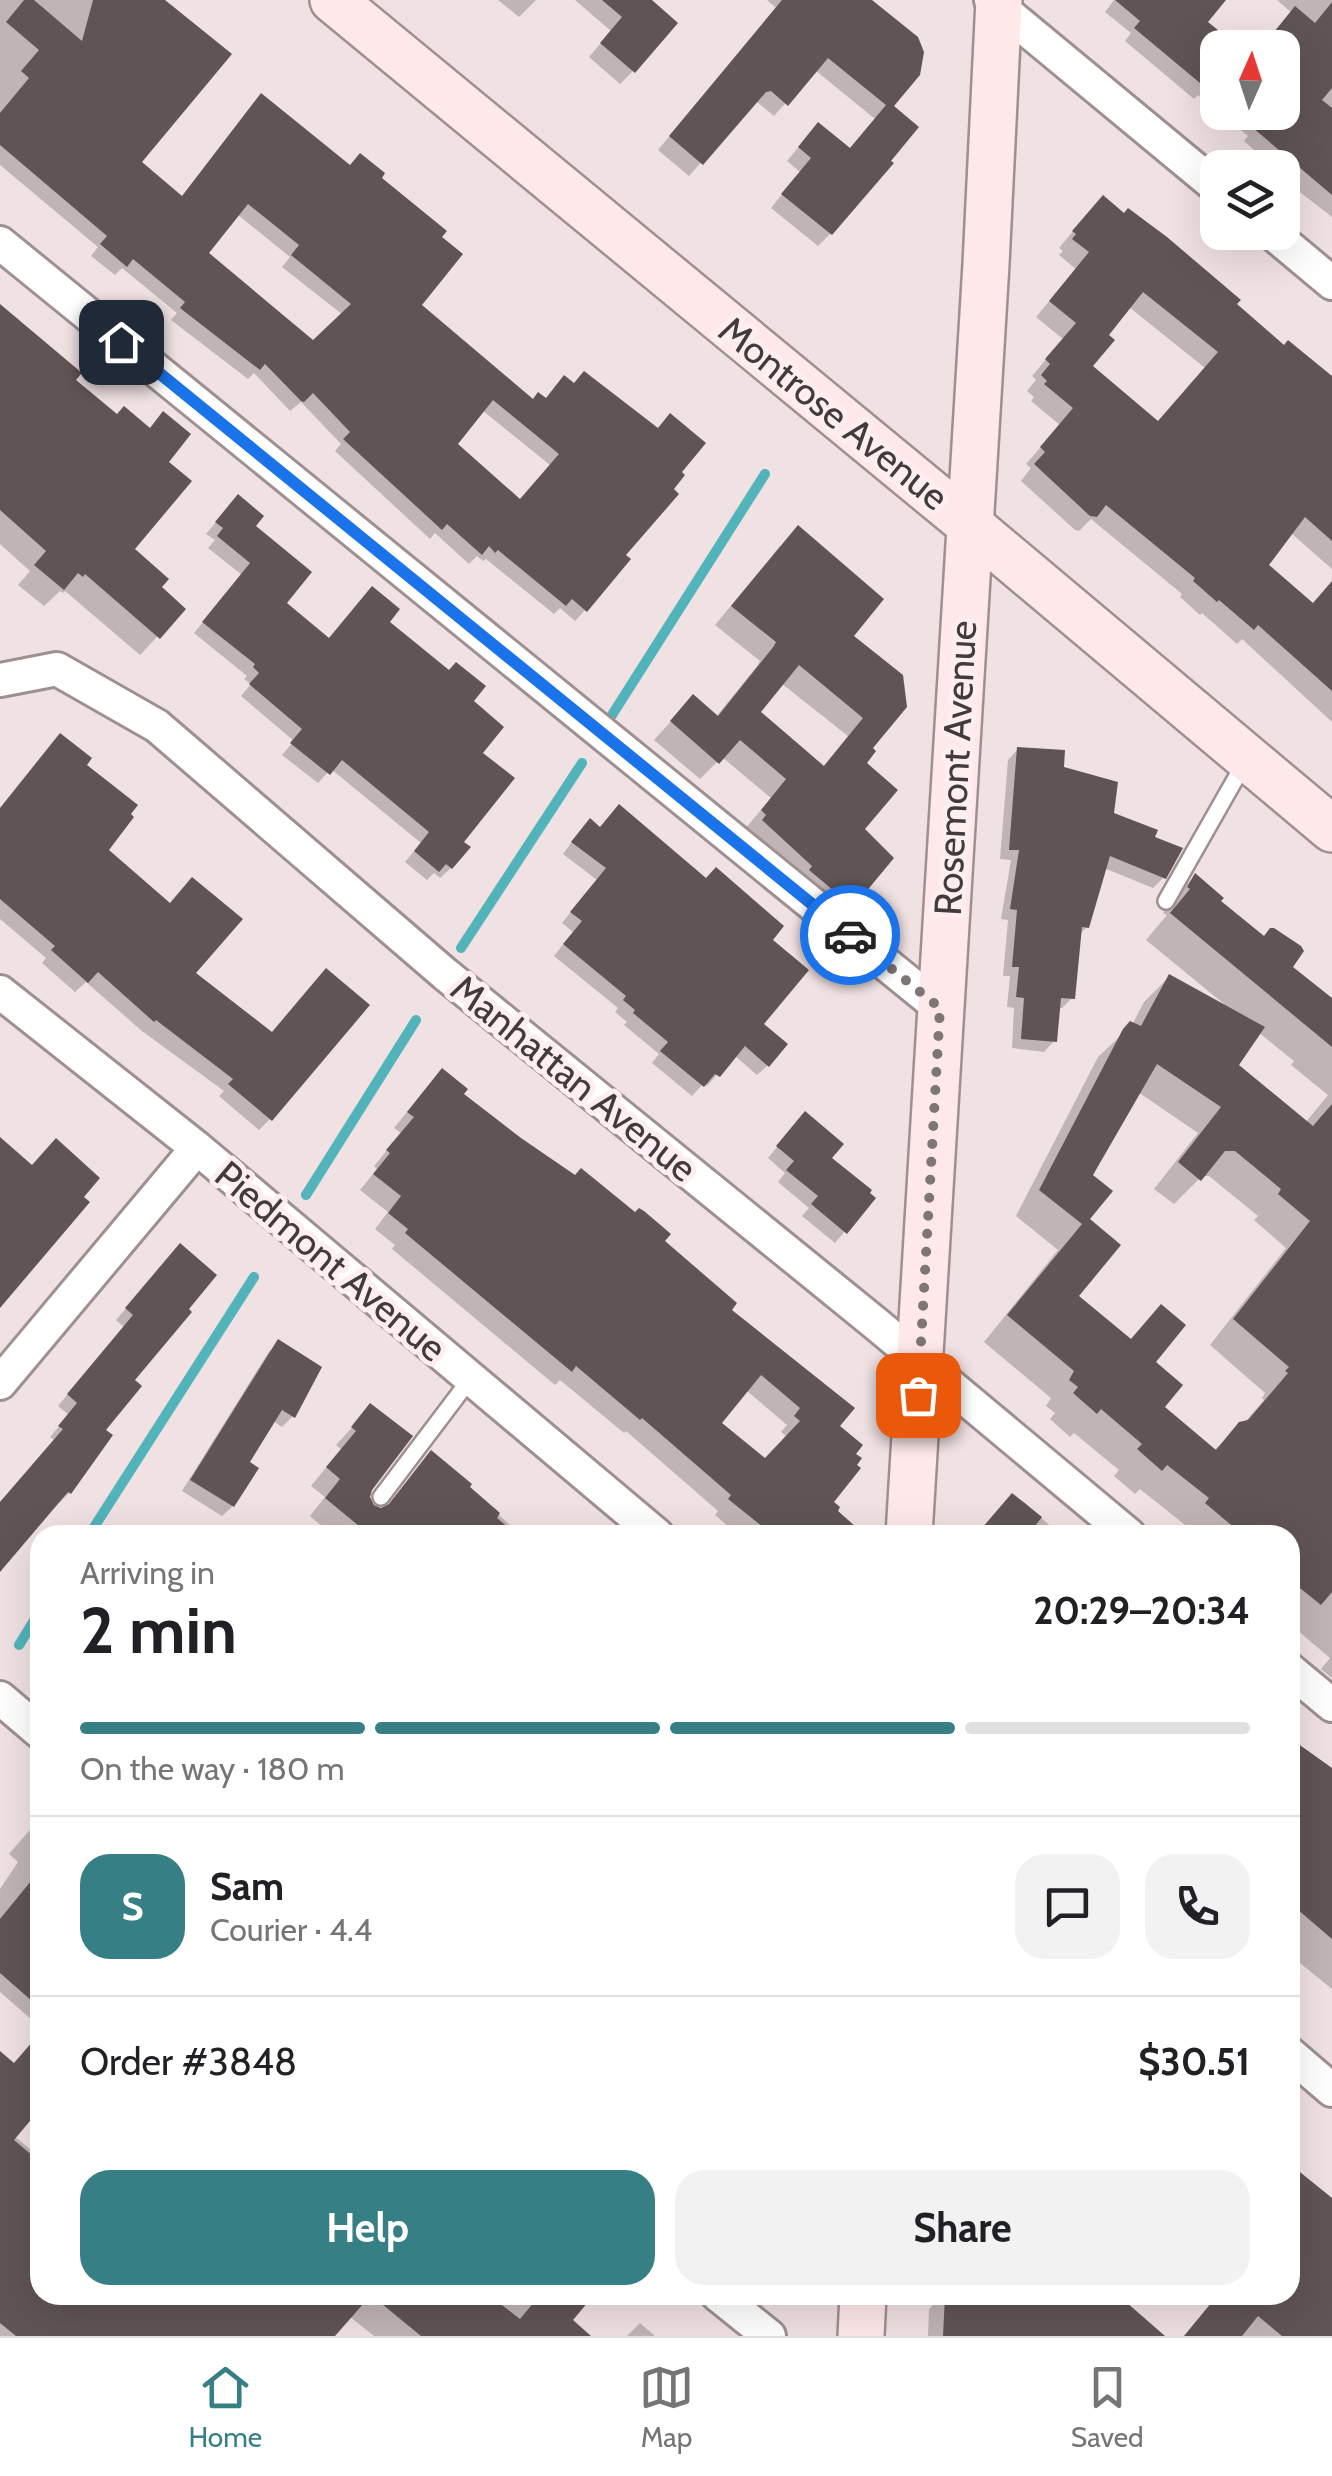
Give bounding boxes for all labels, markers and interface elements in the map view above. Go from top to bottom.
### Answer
north arrow [1200,30,1300,130]
map controls [1200,30,1300,250]
button: layers [1200,150,1300,250]
pin [79,300,164,385]
street label: Montrose Avenue [710,306,958,520]
icon: home [94,315,149,370]
street label: Rosemont Avenue [924,619,986,917]
courier [800,885,900,985]
icon: car [823,908,878,963]
street label: Manhattan Avenue [442,964,706,1192]
street label: Piedmont Avenue [206,1151,456,1371]
pin [876,1353,961,1438]
icon: bag [891,1368,946,1423]
text: Arriving in [80,1553,215,1592]
text: 20:29–20:34 [1033,1587,1250,1634]
text: 2 min [80,1590,237,1669]
text: On the way · 180 m [80,1749,345,1788]
button: chat [1015,1854,1120,1959]
button: phone [1145,1854,1250,1959]
text: Sam [210,1863,284,1910]
text: S [121,1883,144,1930]
text: Courier · 4.4 [210,1910,372,1949]
text: Order #3848 [80,2038,297,2085]
text: $30.51 [1138,2038,1250,2085]
button: Help [80,2170,655,2285]
button: Share [675,2170,1250,2285]
tab: Home [188,2360,262,2454]
tab: Map [639,2360,694,2454]
tab: Saved [1071,2360,1144,2454]

